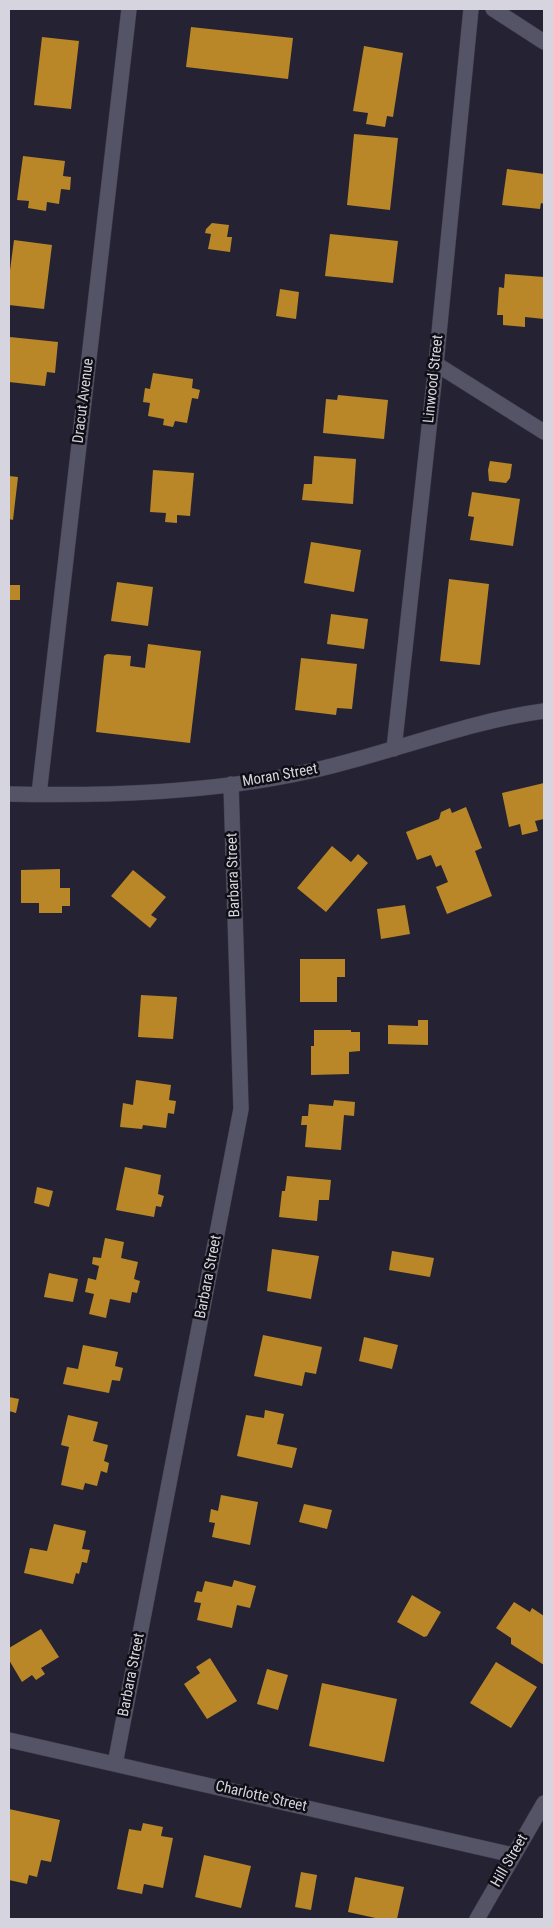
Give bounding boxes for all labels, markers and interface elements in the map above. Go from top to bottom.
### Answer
street label: Linwood Street [420,334,448,424]
street label: Dracut Avenue [70,358,98,444]
street label: Moran Street [241,761,319,791]
street label: Barbara Street [224,832,244,918]
street label: Barbara Street [192,1234,226,1320]
street label: Barbara Street [115,1632,149,1718]
street label: Charlotte Street [214,1778,308,1816]
street label: Hill Street [488,1831,532,1891]

